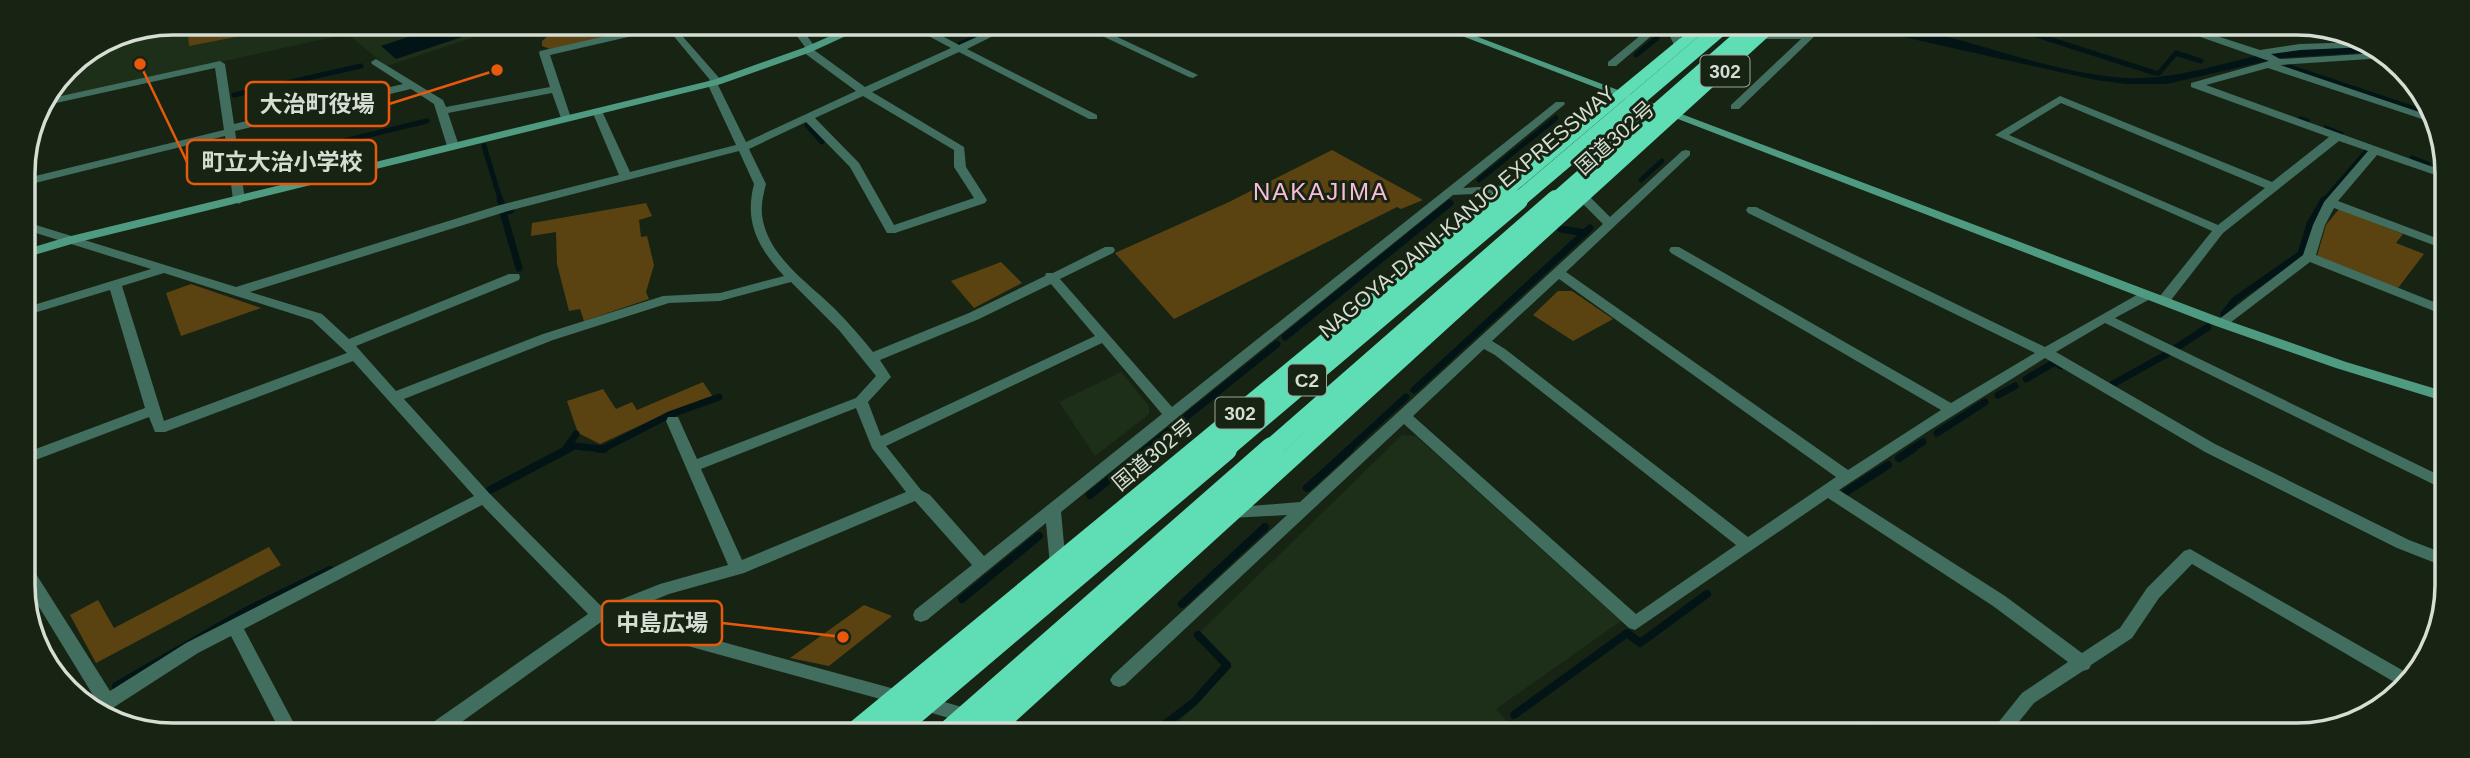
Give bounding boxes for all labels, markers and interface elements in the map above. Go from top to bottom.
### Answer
road number: 302 [1700,55,1750,86]
street label: NAGOYA-DAINI-KANJO EXPRESSWAY [1314,81,1619,342]
callout: 大治町役場 [246,82,389,126]
text: 大治町役場 [260,91,375,117]
street label: 国道302号 [1571,96,1659,179]
callout: 町立大治小学校 [187,140,376,184]
text: 町立大治小学校 [202,149,363,175]
district label: NAKAJIMA [1253,178,1389,205]
road number: C2 [1288,364,1326,396]
road number: 302 [1216,398,1264,428]
street label: 国道302号 [1108,414,1198,495]
callout: 中島広場 [602,601,722,645]
text: 中島広場 [616,610,708,636]

